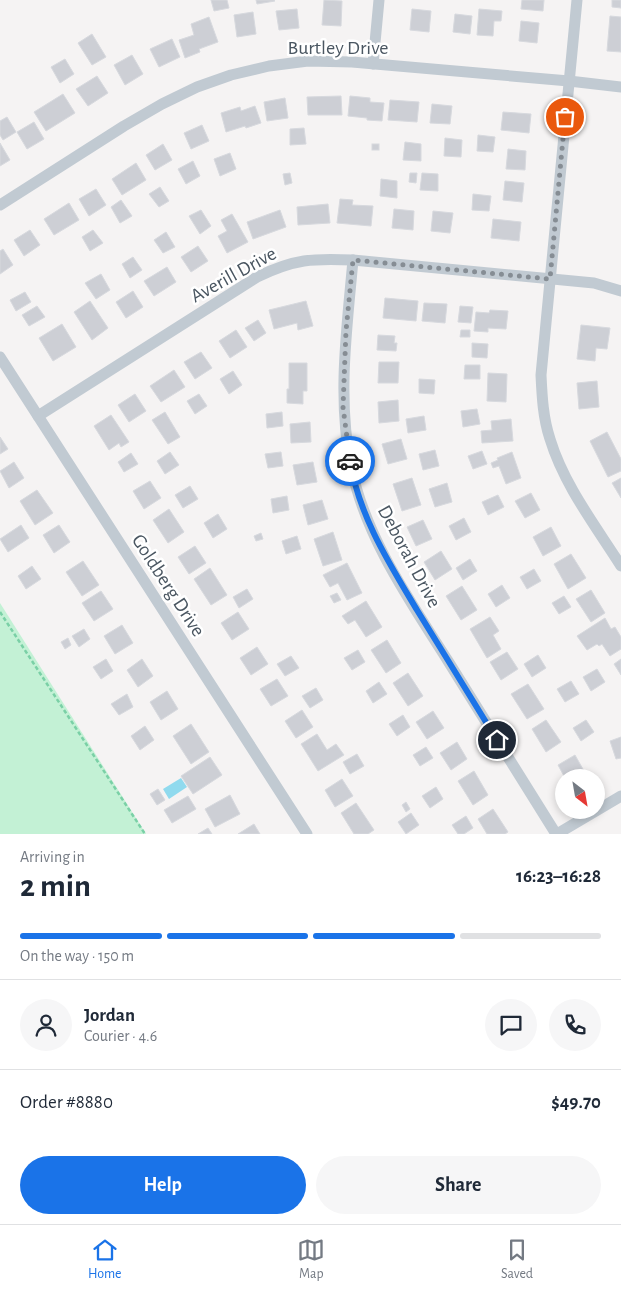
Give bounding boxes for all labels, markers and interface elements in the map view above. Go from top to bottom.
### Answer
street label: Burtley Drive [287,38,389,58]
pin [544,96,586,138]
icon: bag [551,103,579,131]
street label: Averill Drive [187,243,280,307]
courier [325,436,375,486]
icon: car [336,447,364,475]
street label: Deborah Drive [374,502,444,611]
street label: Goldberg Drive [128,531,208,640]
pin [476,719,518,761]
icon: home [483,726,511,754]
north arrow [555,769,605,819]
map controls [555,769,605,819]
text: Arriving in [20,849,85,865]
text: 16:23–16:28 [516,867,601,886]
text: 2 min [20,870,91,902]
text: On the way · 150 m [20,948,134,964]
button: person [20,999,72,1051]
button: chat [485,999,537,1051]
button: phone [549,999,601,1051]
text: Jordan [84,1006,135,1025]
text: Courier · 4.6 [84,1028,157,1044]
text: Order #8880 [20,1093,113,1112]
text: $49.70 [551,1093,601,1112]
button: Help [20,1156,306,1214]
button: Share [316,1156,601,1214]
tab: Home [88,1236,122,1283]
tab: Map [297,1236,325,1283]
tab: Saved [501,1236,533,1283]

